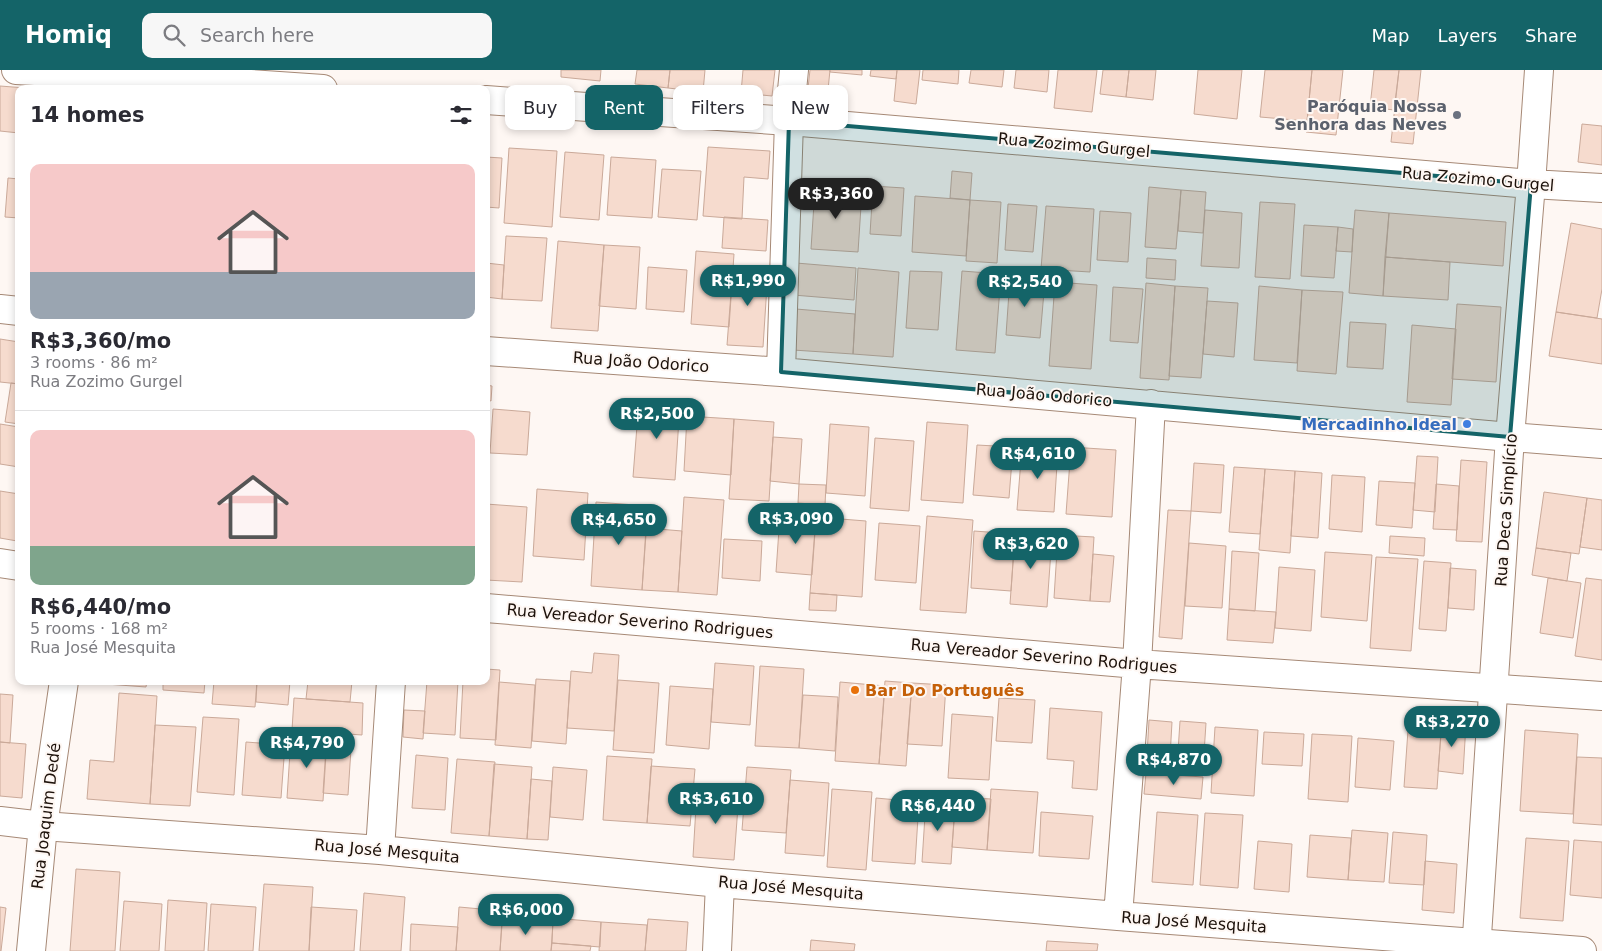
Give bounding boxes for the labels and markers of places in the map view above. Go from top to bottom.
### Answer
place label: Paróquia Nossa Senhora das Neves [1274,97,1447,134]
marker: Paróquia Nossa Senhora das Neves [1451,109,1463,121]
pin: R$3,360 [790,178,882,220]
pin: R$1,990 [702,264,794,307]
pin: R$2,540 [979,266,1071,308]
pin: R$2,500 [611,398,703,440]
place label: Mercadinho Ideal [1301,415,1457,434]
marker: Mercadinho Ideal [1461,418,1473,430]
pin: R$4,610 [992,438,1084,480]
pin: R$3,090 [750,502,842,545]
pin: R$4,650 [573,504,665,546]
pin: R$3,620 [985,528,1077,570]
place label: Bar Do Português [865,681,1024,700]
marker: Bar Do Português [849,684,861,696]
pin: R$3,270 [1406,706,1498,748]
pin: R$4,790 [261,726,353,769]
pin: R$4,870 [1128,744,1220,786]
pin: R$3,610 [670,782,762,825]
pin: R$6,440 [892,790,984,832]
pin: R$6,000 [480,894,572,936]

